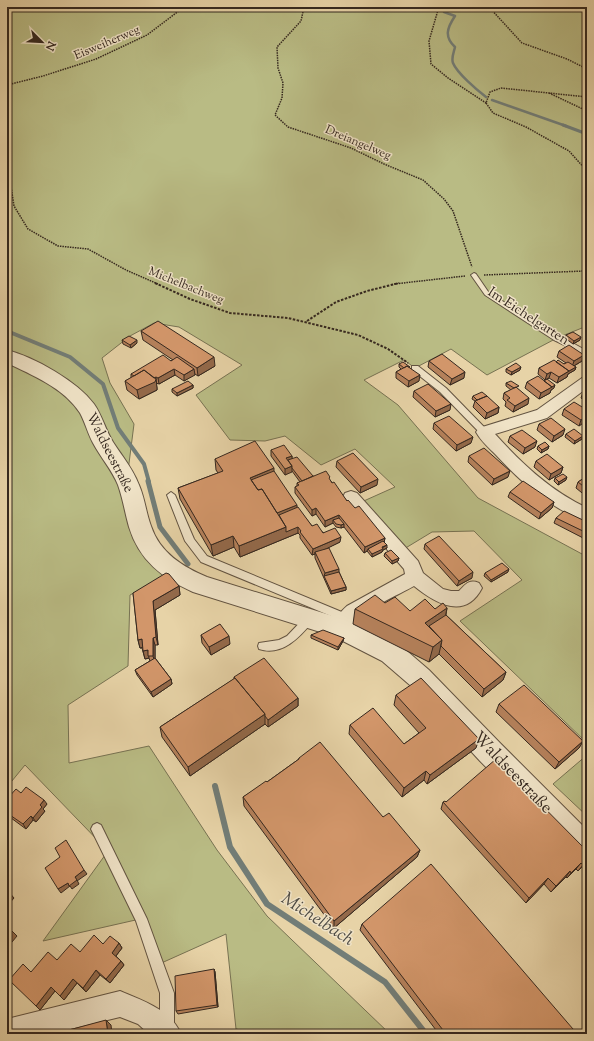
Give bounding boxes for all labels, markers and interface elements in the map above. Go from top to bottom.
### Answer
street label: Eisweiherweg [71,21,143,65]
north arrow [22,22,62,62]
text: N [41,37,60,53]
street label: Dreiangelweg [322,121,394,165]
street label: Michelbachweg [146,263,227,309]
street label: Im Eichelgarten [483,283,573,351]
street label: Waldseestraße [80,410,138,496]
street label: Waldseestraße [467,727,558,820]
water label: Michelbach [275,887,359,954]

